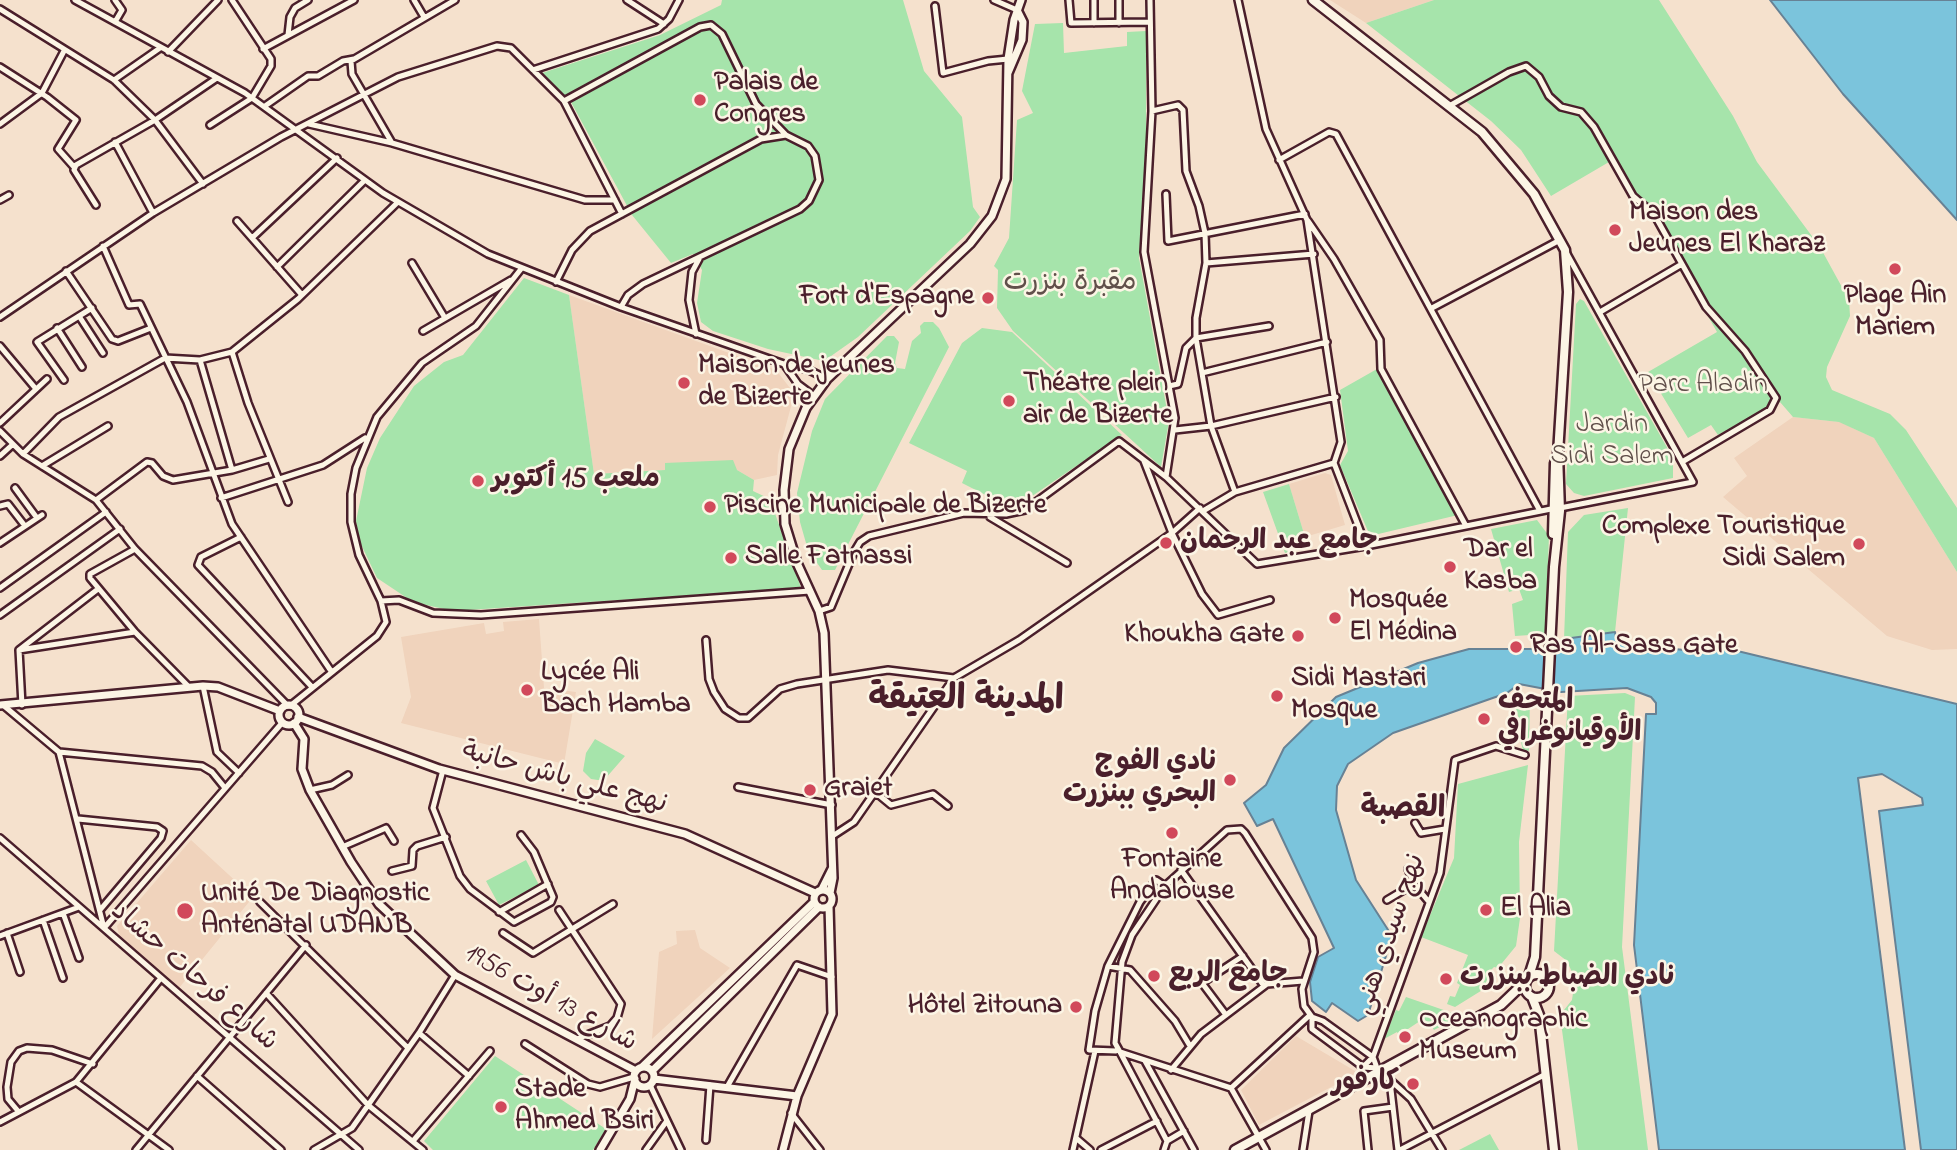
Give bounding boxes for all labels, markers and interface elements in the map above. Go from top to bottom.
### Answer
place label: Palais de Congres [714,67,818,133]
marker: Palais de Congres [692,92,708,108]
place label: Maison des Jeunes El Kharaz [1629,197,1825,263]
marker: Maison des Jeunes El Kharaz [1607,222,1623,238]
marker: Plage Ain Mariem [1887,261,1903,277]
park label: مقبرة بنزرت [1003,267,1137,301]
place label: Plage Ain Mariem [1844,280,1946,346]
place label: Fort d'Espagne [800,281,974,315]
marker: Fort d'Espagne [980,290,996,306]
place label: Maison de jeunes de Bizerte [698,350,895,416]
place label: Théatre plein air de Bizerte [1023,368,1173,434]
park label: Parc Aladin [1638,369,1768,403]
marker: Maison de jeunes de Bizerte [676,375,692,391]
marker: Théatre plein air de Bizerte [1001,393,1017,409]
park label: Jardin Sidi Salem [1551,409,1673,475]
place label: ملعب 15 أكتوبر [492,464,660,498]
marker: ملعب 15 أكتوبر [470,473,486,489]
place label: Piscine Municipale de Bizerte [724,490,1047,524]
marker: Piscine Municipale de Bizerte [702,499,718,515]
place label: Complexe Touristique Sidi Salem [1602,511,1845,577]
place label: جامع عبد الرحمان [1180,526,1378,560]
place label: Dar el Kasba [1464,534,1537,600]
marker: جامع عبد الرحمان [1158,535,1174,551]
marker: Complexe Touristique Sidi Salem [1851,536,1867,552]
place label: Salle Fatnassi [745,541,912,575]
marker: Salle Fatnassi [723,550,739,566]
marker: Dar el Kasba [1442,559,1458,575]
place label: Mosquée El Médina [1349,585,1457,651]
marker: Mosquée El Médina [1327,610,1343,626]
place label: Khoukha Gate [1124,619,1284,653]
marker: Khoukha Gate [1290,628,1306,644]
place label: Ras Al-Sass Gate [1530,630,1738,664]
marker: Ras Al-Sass Gate [1508,639,1524,655]
place label: Lycée Ali Bach Hamba [541,657,691,723]
place label: Sidi Mastari Mosque [1291,663,1426,729]
district label: المدينة العتيقة [868,681,1064,723]
marker: Lycée Ali Bach Hamba [519,682,535,698]
place label: المتحف الأوقيانوغرافي [1498,686,1641,752]
marker: Sidi Mastari Mosque [1269,688,1285,704]
marker: المتحف الأوقيانوغرافي [1476,711,1492,727]
street label: نهج علي باش حانبة [457,736,671,824]
place label: نادي الفوج البحري ببنزرت [1063,747,1216,813]
marker: نادي الفوج البحري ببنزرت [1222,772,1238,788]
place label: Graiet [824,773,892,807]
marker: Graiet [802,782,818,798]
district label: القصبة [1361,793,1445,829]
marker: Fontaine Andalouse [1164,825,1180,841]
place label: Fontaine Andalouse [1110,844,1234,910]
street label: نهج سيدي هني [1349,850,1435,1020]
place label: Unité De Diagnostic Anténatal UDANB [201,878,429,944]
place label: El Alia [1500,893,1571,927]
street label: شارع فرحات حشاد [102,896,284,1060]
marker: Unité De Diagnostic Anténatal UDANB [175,901,195,921]
marker: El Alia [1478,902,1494,918]
street label: شارع 13 أوت 1956 [458,939,642,1061]
place label: جامع الربع [1168,959,1288,993]
place label: نادي الضباط ببنزرت [1460,962,1674,996]
marker: جامع الربع [1146,968,1162,984]
marker: نادي الضباط ببنزرت [1438,971,1454,987]
place label: Hôtel Zitouna [908,990,1062,1024]
marker: Hôtel Zitouna [1068,999,1084,1015]
place label: Oceanographic Museum [1419,1004,1587,1070]
marker: Oceanographic Museum [1397,1029,1413,1045]
place label: كارفور [1332,1067,1399,1101]
place label: Stade Ahmed Bsiri [515,1074,654,1140]
marker: كارفور [1405,1076,1421,1092]
marker: Stade Ahmed Bsiri [493,1099,509,1115]

